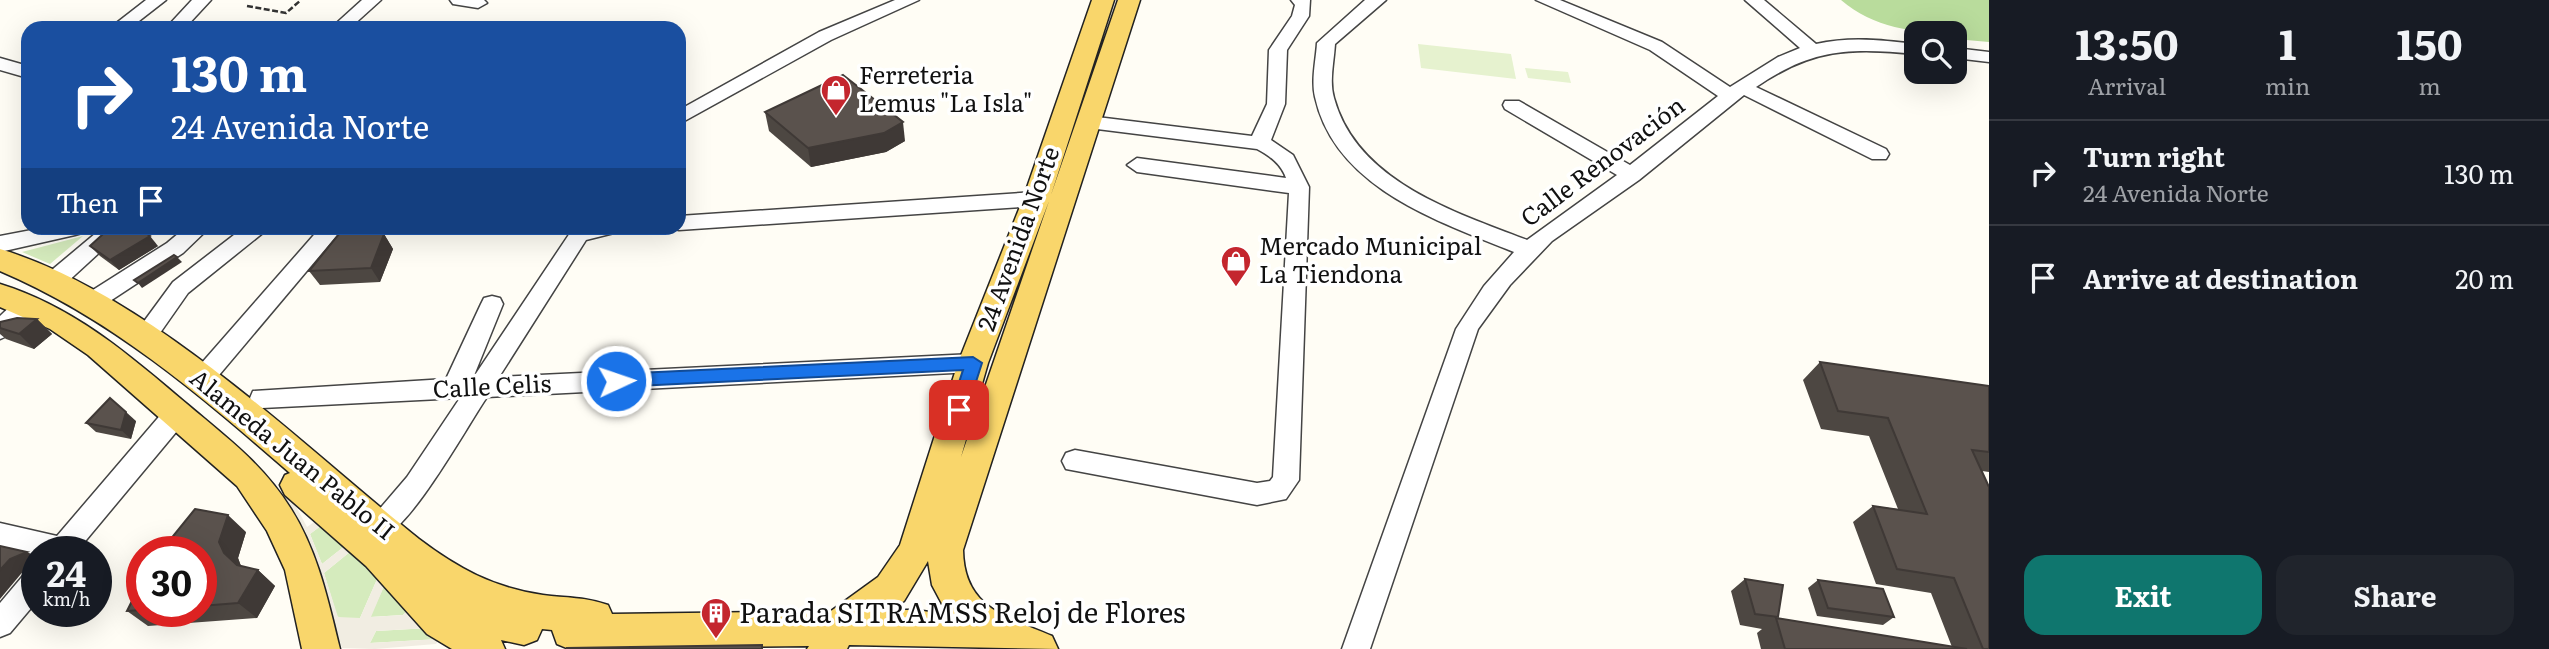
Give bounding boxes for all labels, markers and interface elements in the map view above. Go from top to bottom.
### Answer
text: 13:50 [2075,11,2179,73]
text: 1 [2279,11,2296,73]
text: 150 [2397,11,2463,73]
map controls [1904,21,1967,84]
button: search [1904,21,1967,84]
text: 130 m [171,34,307,107]
icon: right [56,49,147,140]
place label: Ferreteria Lemus "La Isla" [859,56,1032,119]
text: Arrival [2088,68,2166,102]
text: min [2265,68,2310,102]
text: m [2418,68,2441,102]
shop icon: Ferreteria Lemus "La Isla" [819,73,853,117]
street label: Calle Renovación [1512,87,1691,233]
text: 24 Avenida Norte [171,101,429,149]
text: Turn right [2083,136,2225,175]
street label: 24 Avenida Norte [967,141,1066,335]
text: 130 m [2444,153,2514,192]
icon: right [2024,154,2062,192]
text: 24 Avenida Norte [2083,175,2269,209]
text: Then [56,182,118,221]
icon: arrive [132,182,170,220]
place label: Mercado Municipal La Tiendona [1259,227,1482,290]
shop icon: Mercado Municipal La Tiendona [1219,244,1253,288]
text: Arrive at destination [2083,258,2358,297]
text: 20 m [2455,258,2514,297]
icon: arrive [2024,259,2062,297]
position arrow [579,344,653,418]
street label: Alameda Juan Pablo II [184,359,404,547]
street label: Calle Celis [432,364,552,405]
pin [929,380,989,440]
icon: arrive [940,391,978,429]
speed limit sign: 30 [126,536,217,627]
text: 24 [47,546,86,598]
button: Exit [2024,555,2262,635]
button: Share [2276,555,2514,635]
text: km/h [43,585,90,612]
place label: Parada SITRAMSS Reloj de Flores [739,590,1186,632]
building icon: Parada SITRAMSS Reloj de Flores [699,596,733,640]

